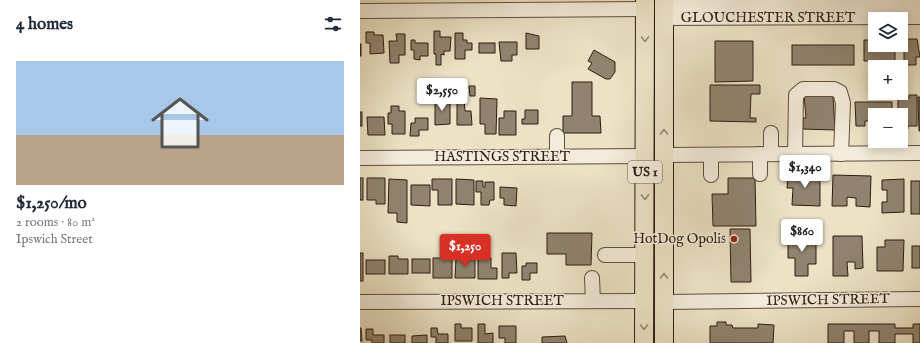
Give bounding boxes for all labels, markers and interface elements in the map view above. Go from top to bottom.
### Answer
street label: GLOUCHESTER STREET [681,9,856,27]
map controls [868,12,908,148]
button: layers [868,12,908,52]
icon: filters [322,13,344,35]
text: 4 homes [16,14,73,35]
one-way arrow [641,36,649,42]
button: + [868,60,908,100]
pin: $2,550 [409,78,475,112]
text: $2,550 [426,82,458,99]
icon: home [144,87,216,159]
button: − [868,108,908,148]
one-way arrow [660,129,668,135]
street label: HASTINGS STREET [434,148,571,166]
pin: $1,340 [772,155,838,189]
text: $1,340 [788,159,822,176]
road number: US 1 [628,161,662,183]
text: $1,250/mo [16,193,87,214]
one-way arrow [641,194,649,200]
text: 2 rooms · 80 m² [16,214,95,231]
pin: $860 [778,219,826,253]
text: $860 [790,223,814,240]
place label: HotDog Opolis [633,230,726,248]
text: Ipswich Street [16,231,93,248]
pin: $1,250 [432,234,498,268]
marker: HotDog Opolis [729,234,739,244]
text: $1,250 [449,238,481,255]
one-way arrow [660,273,668,279]
street label: IPSWICH STREET [766,290,891,310]
street label: IPSWICH STREET [440,292,564,310]
one-way arrow [640,324,648,330]

